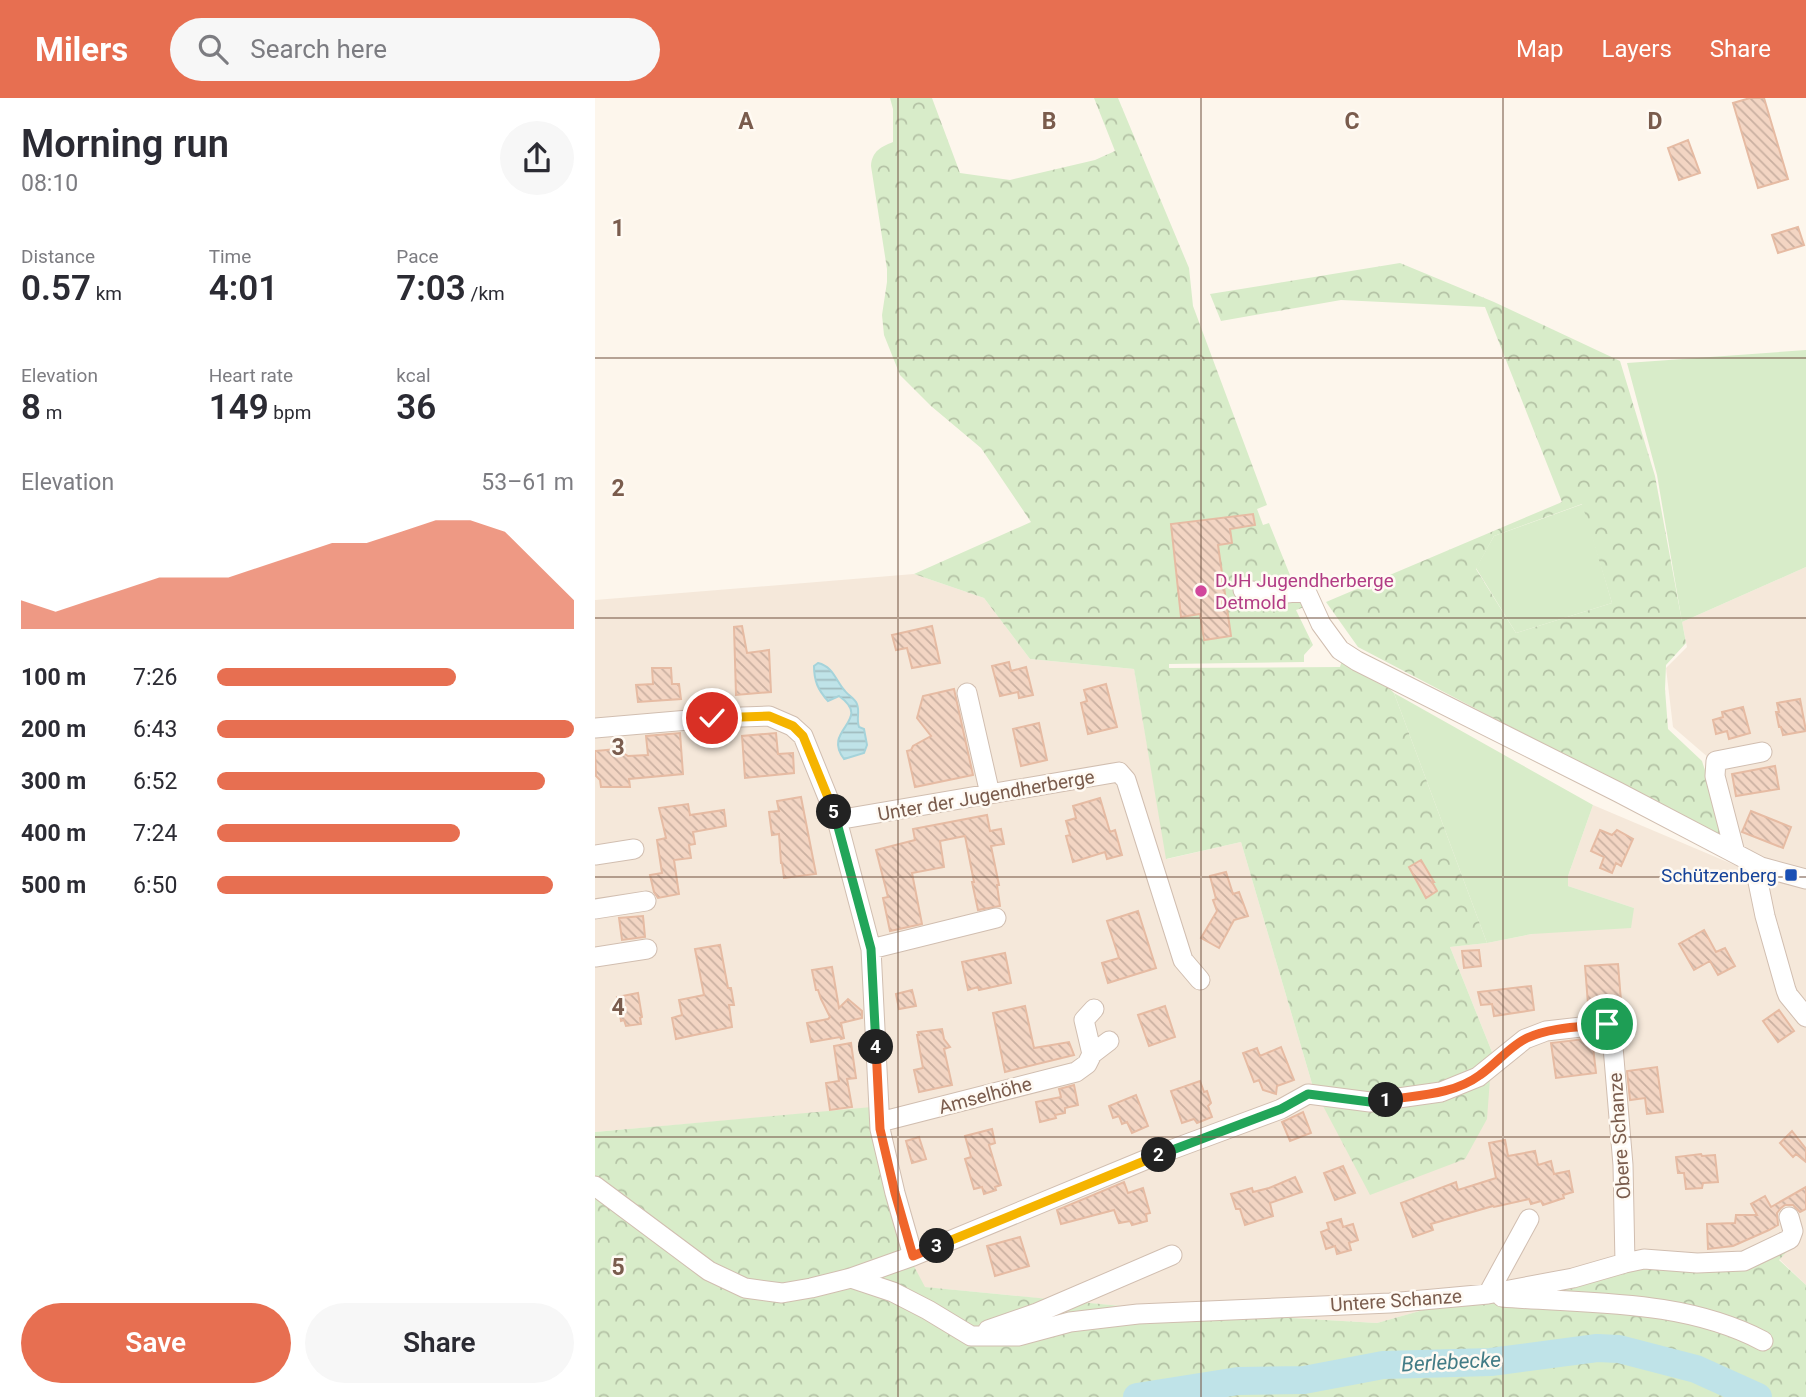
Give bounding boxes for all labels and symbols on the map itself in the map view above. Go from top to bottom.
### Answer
text: A [738,108,754,135]
text: B [1042,108,1056,135]
text: C [1344,108,1360,135]
text: D [1648,108,1662,135]
text: 1 [611,215,625,242]
text: 2 [611,475,625,502]
place label: DJH Jugendherberge Detmold [1215,569,1394,614]
marker: DJH Jugendherberge Detmold [1193,583,1209,599]
pin [682,688,742,748]
text: 3 [611,734,625,761]
street label: Unter der Jugendherberge [876,765,1096,826]
pin: 5 [817,794,851,830]
place label: Schützenberg [1661,864,1777,887]
marker: Schützenberg [1783,867,1799,883]
text: 4 [611,994,625,1021]
pin [1577,994,1637,1054]
pin: 4 [859,1030,893,1065]
street label: Amselhöhe [936,1072,1034,1119]
street label: Obere Schanze [1604,1072,1635,1200]
pin: 1 [1369,1082,1403,1118]
pin: 2 [1141,1138,1177,1172]
pin: 3 [919,1228,955,1264]
text: 5 [611,1254,625,1281]
street label: Untere Schanze [1329,1284,1463,1317]
water label: Berlebecke [1400,1347,1502,1377]

